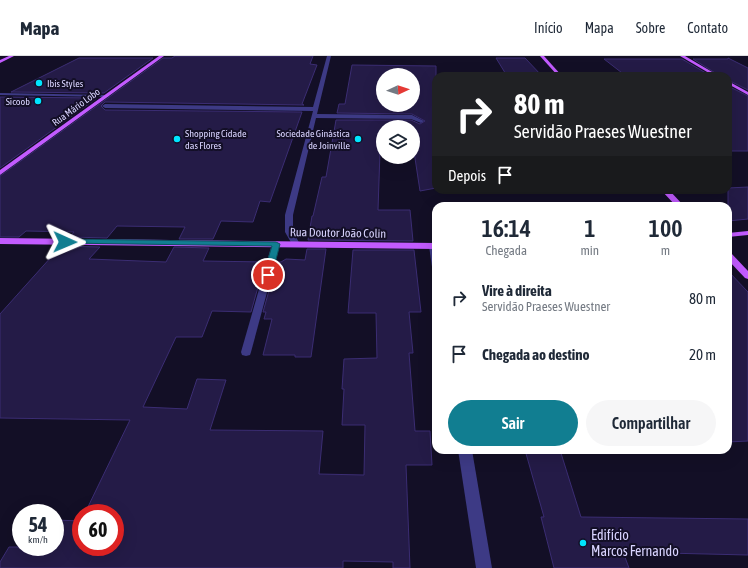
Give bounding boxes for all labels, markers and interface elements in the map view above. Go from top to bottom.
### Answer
text: Mapa [20,17,59,39]
text: Início [534,20,563,36]
text: Mapa [585,20,614,36]
text: Sobre [636,20,665,36]
text: Contato [687,20,728,36]
north arrow [376,68,420,112]
map controls [376,68,420,164]
marker: Ibis Styles [34,78,44,88]
place label: Ibis Styles [47,78,84,89]
street label: Rua Mário Lobo [50,86,102,128]
icon: right [448,88,500,140]
text: 80 m [514,88,564,120]
place label: Sicoob [6,96,30,107]
marker: Sicoob [33,96,43,106]
button: layers [376,120,420,164]
text: Servidão Praeses Wuestner [514,121,691,142]
place label: Shopping Cidade das Flores [185,128,247,151]
place label: Sociedade Ginástica de Joinville [276,128,350,151]
marker: Shopping Cidade das Flores [172,134,182,144]
marker: Sociedade Ginástica de Joinville [353,134,363,144]
icon: arrive [494,164,516,186]
text: Depois [448,167,486,184]
text: 16:14 [482,215,531,242]
text: 1 [584,215,595,242]
text: 100 [649,215,682,242]
position arrow [44,221,86,263]
street label: Rua Doutor João Colin [290,225,386,241]
text: Chegada [485,243,527,258]
text: min [580,243,599,258]
text: m [661,243,670,258]
pin [251,258,285,292]
icon: arrive [257,264,279,286]
text: Vire à direita [482,282,552,299]
icon: right [448,287,470,309]
text: 80 m [689,290,716,307]
text: Servidão Praeses Wuestner [482,299,610,314]
icon: arrive [448,343,470,365]
text: Chegada ao destino [482,346,590,363]
text: 20 m [689,346,716,363]
button: Sair [448,400,578,446]
button: Compartilhar [586,400,716,446]
speed limit sign: 60 [72,504,124,556]
text: 54 [29,513,47,536]
place label: Edifício Marcos Fernando [591,527,679,559]
text: km/h [28,534,48,545]
marker: Edifício Marcos Fernando [578,538,588,548]

